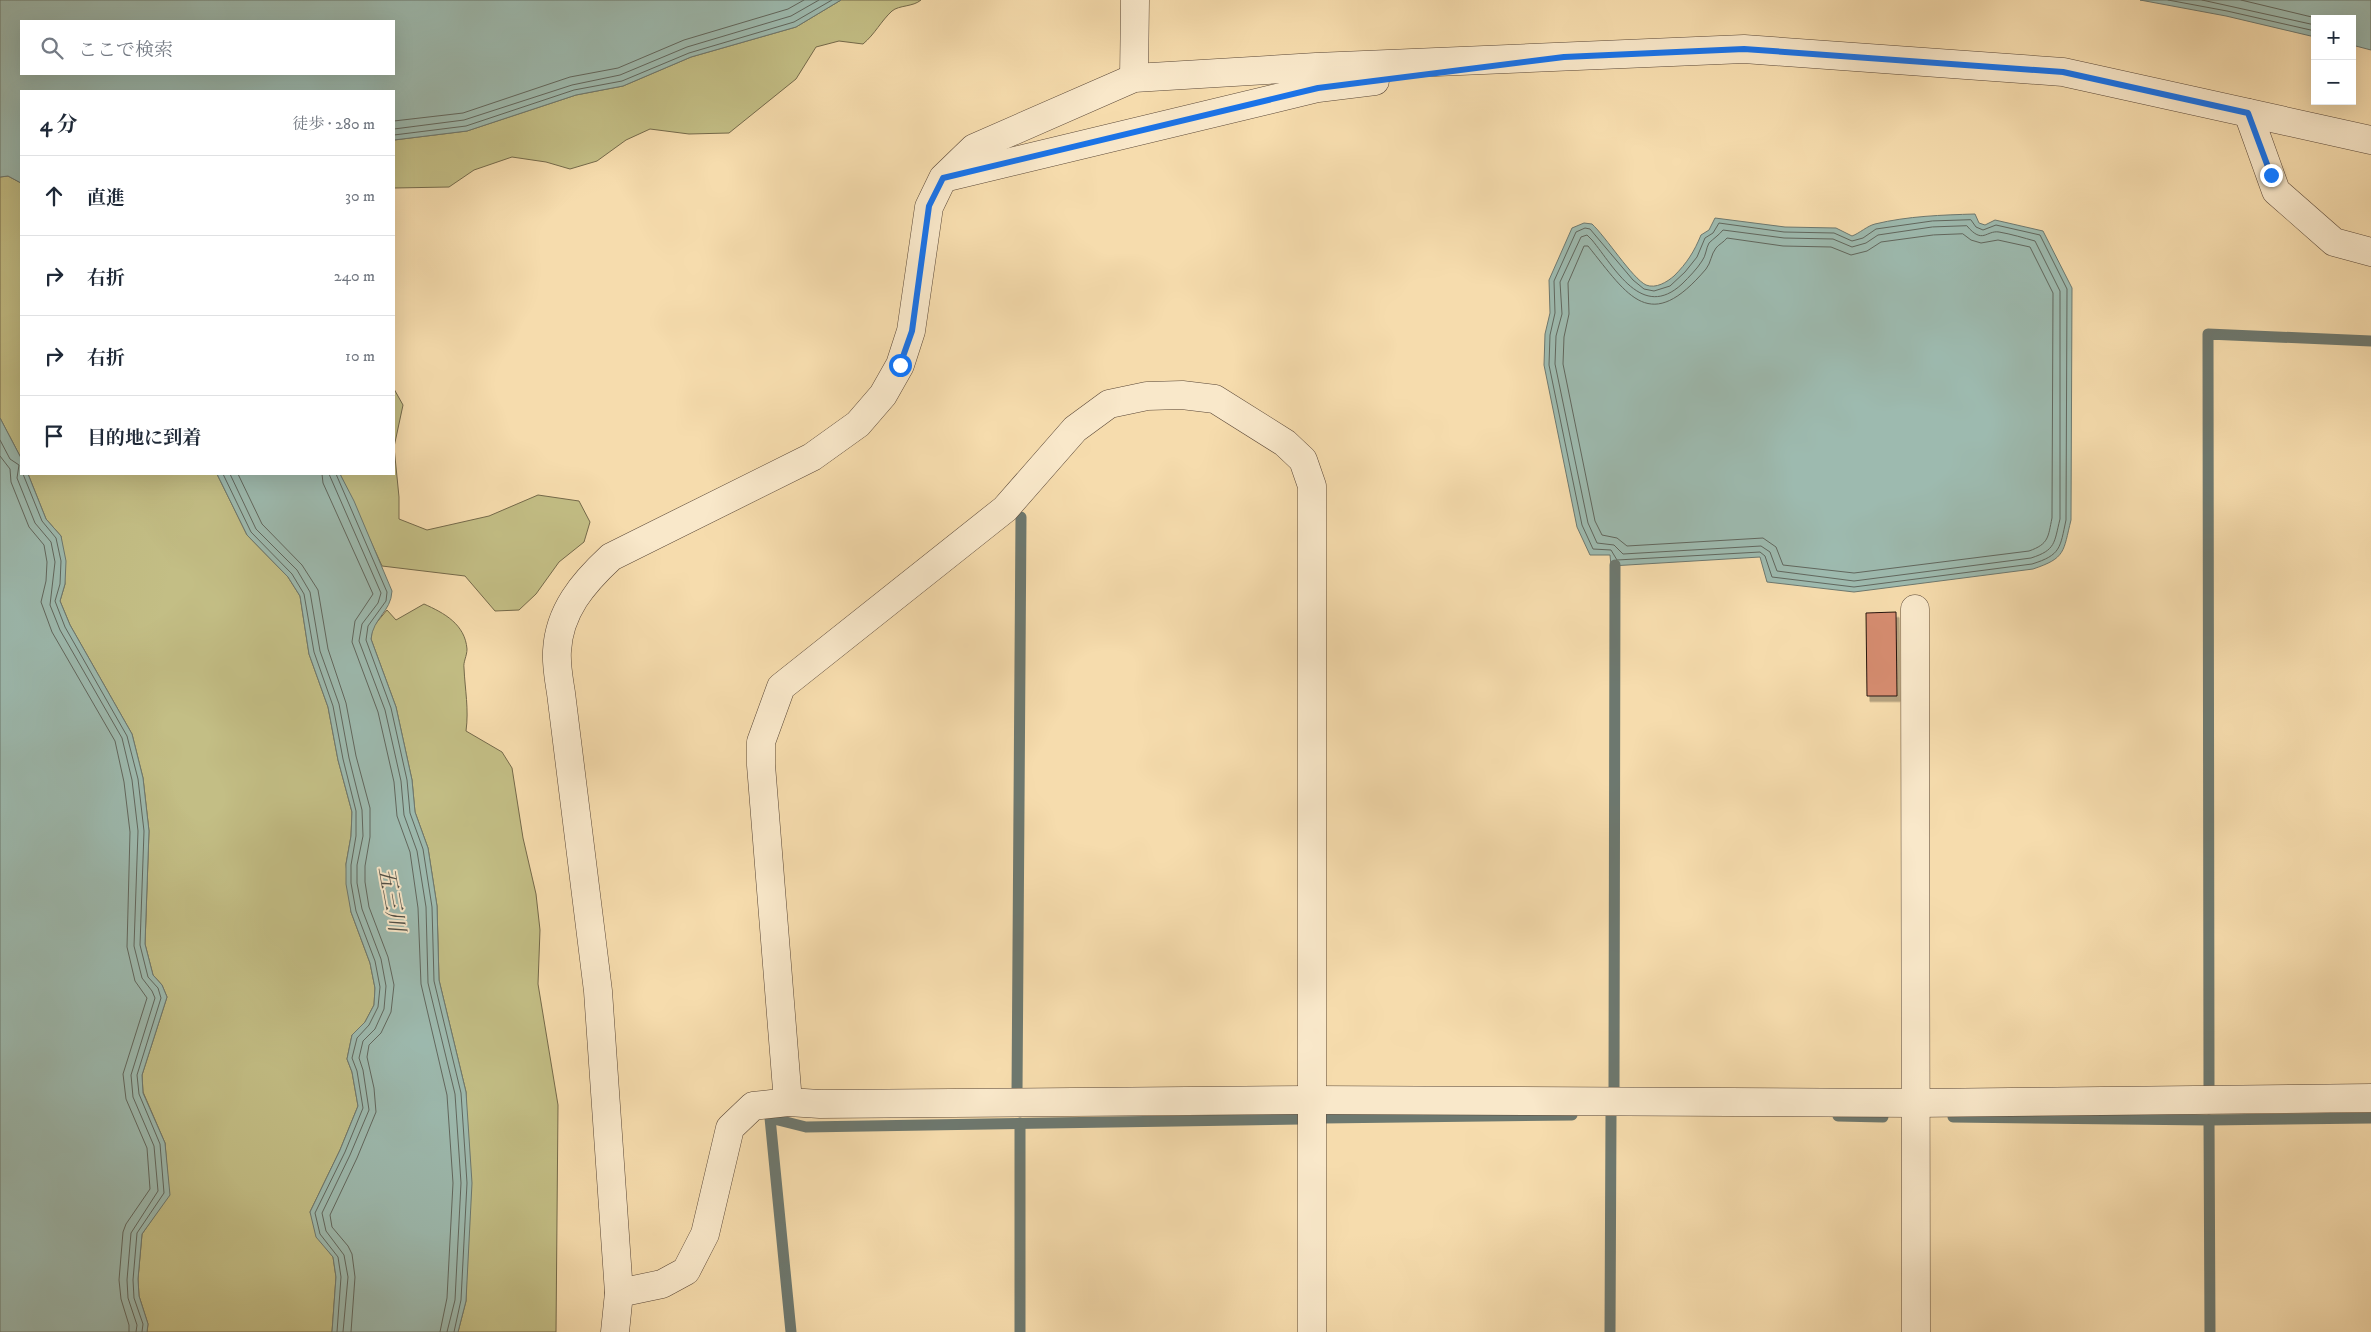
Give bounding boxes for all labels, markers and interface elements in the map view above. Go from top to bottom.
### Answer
map controls [2311,15,2356,105]
button: + [2311,15,2356,60]
search box [20,20,395,75]
icon: search [38,34,66,62]
text: ここで検索 [78,39,173,62]
button: − [2311,60,2356,105]
text: 4 分 [40,112,78,138]
text: 徒歩 · 280 m [292,114,375,134]
route end [2260,164,2283,187]
icon: ahead [40,182,68,210]
text: 30 m [345,186,375,206]
text: 直進 [87,187,125,210]
icon: right [40,262,68,290]
text: 240 m [334,266,375,286]
text: 右折 [87,267,125,290]
icon: right [40,342,68,370]
text: 10 m [345,346,375,366]
text: 右折 [87,347,125,370]
route start [889,354,912,377]
icon: arrive [40,422,68,450]
text: 目的地に到着 [87,427,201,450]
water label: 五三川 [372,864,410,936]

